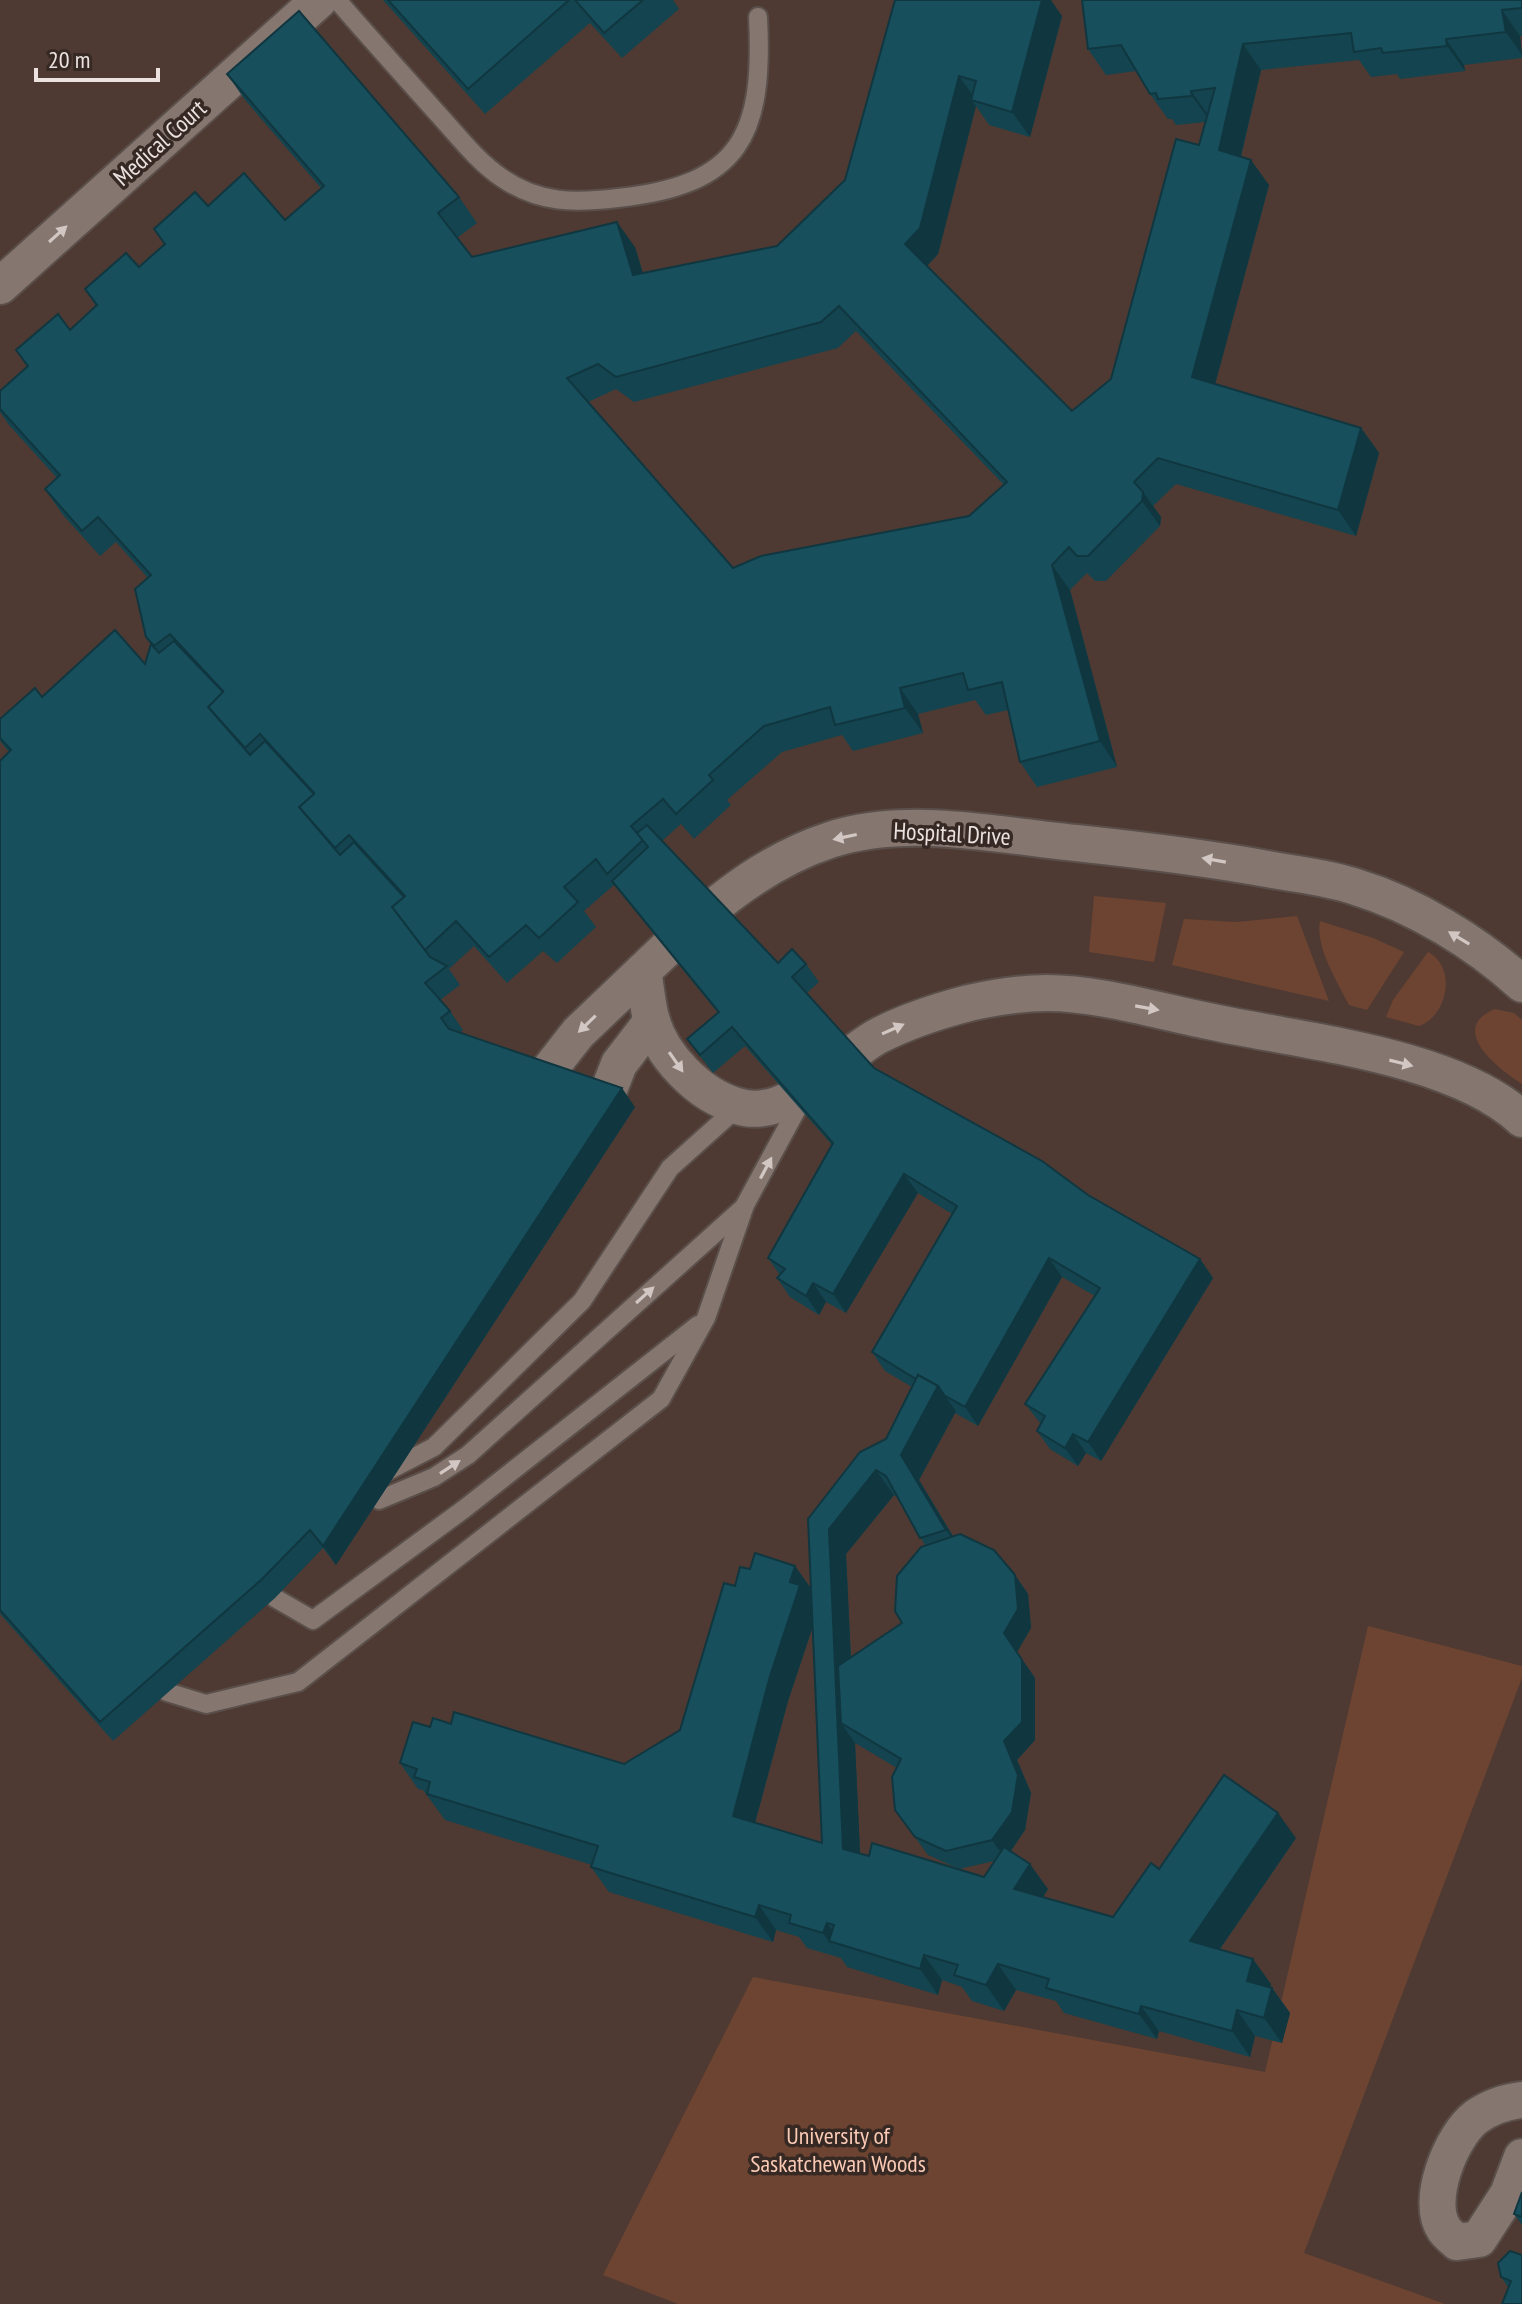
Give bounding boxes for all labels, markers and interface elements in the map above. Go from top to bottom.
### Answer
scale bar [36,32,158,82]
text: 20 m [48,44,90,75]
street label: Medical Court [107,93,213,192]
one-way arrow [49,225,68,243]
street label: Hospital Drive [893,815,1011,852]
one-way arrow [832,831,857,844]
one-way arrow [1202,853,1227,865]
one-way arrow [1448,932,1470,946]
one-way arrow [1134,1003,1159,1015]
one-way arrow [578,1015,597,1033]
one-way arrow [882,1022,905,1036]
one-way arrow [668,1051,683,1072]
one-way arrow [1388,1057,1413,1069]
one-way arrow [759,1156,772,1179]
one-way arrow [634,1287,654,1304]
one-way arrow [439,1459,460,1474]
park label: University of Saskatchewan Woods [750,2120,926,2179]

